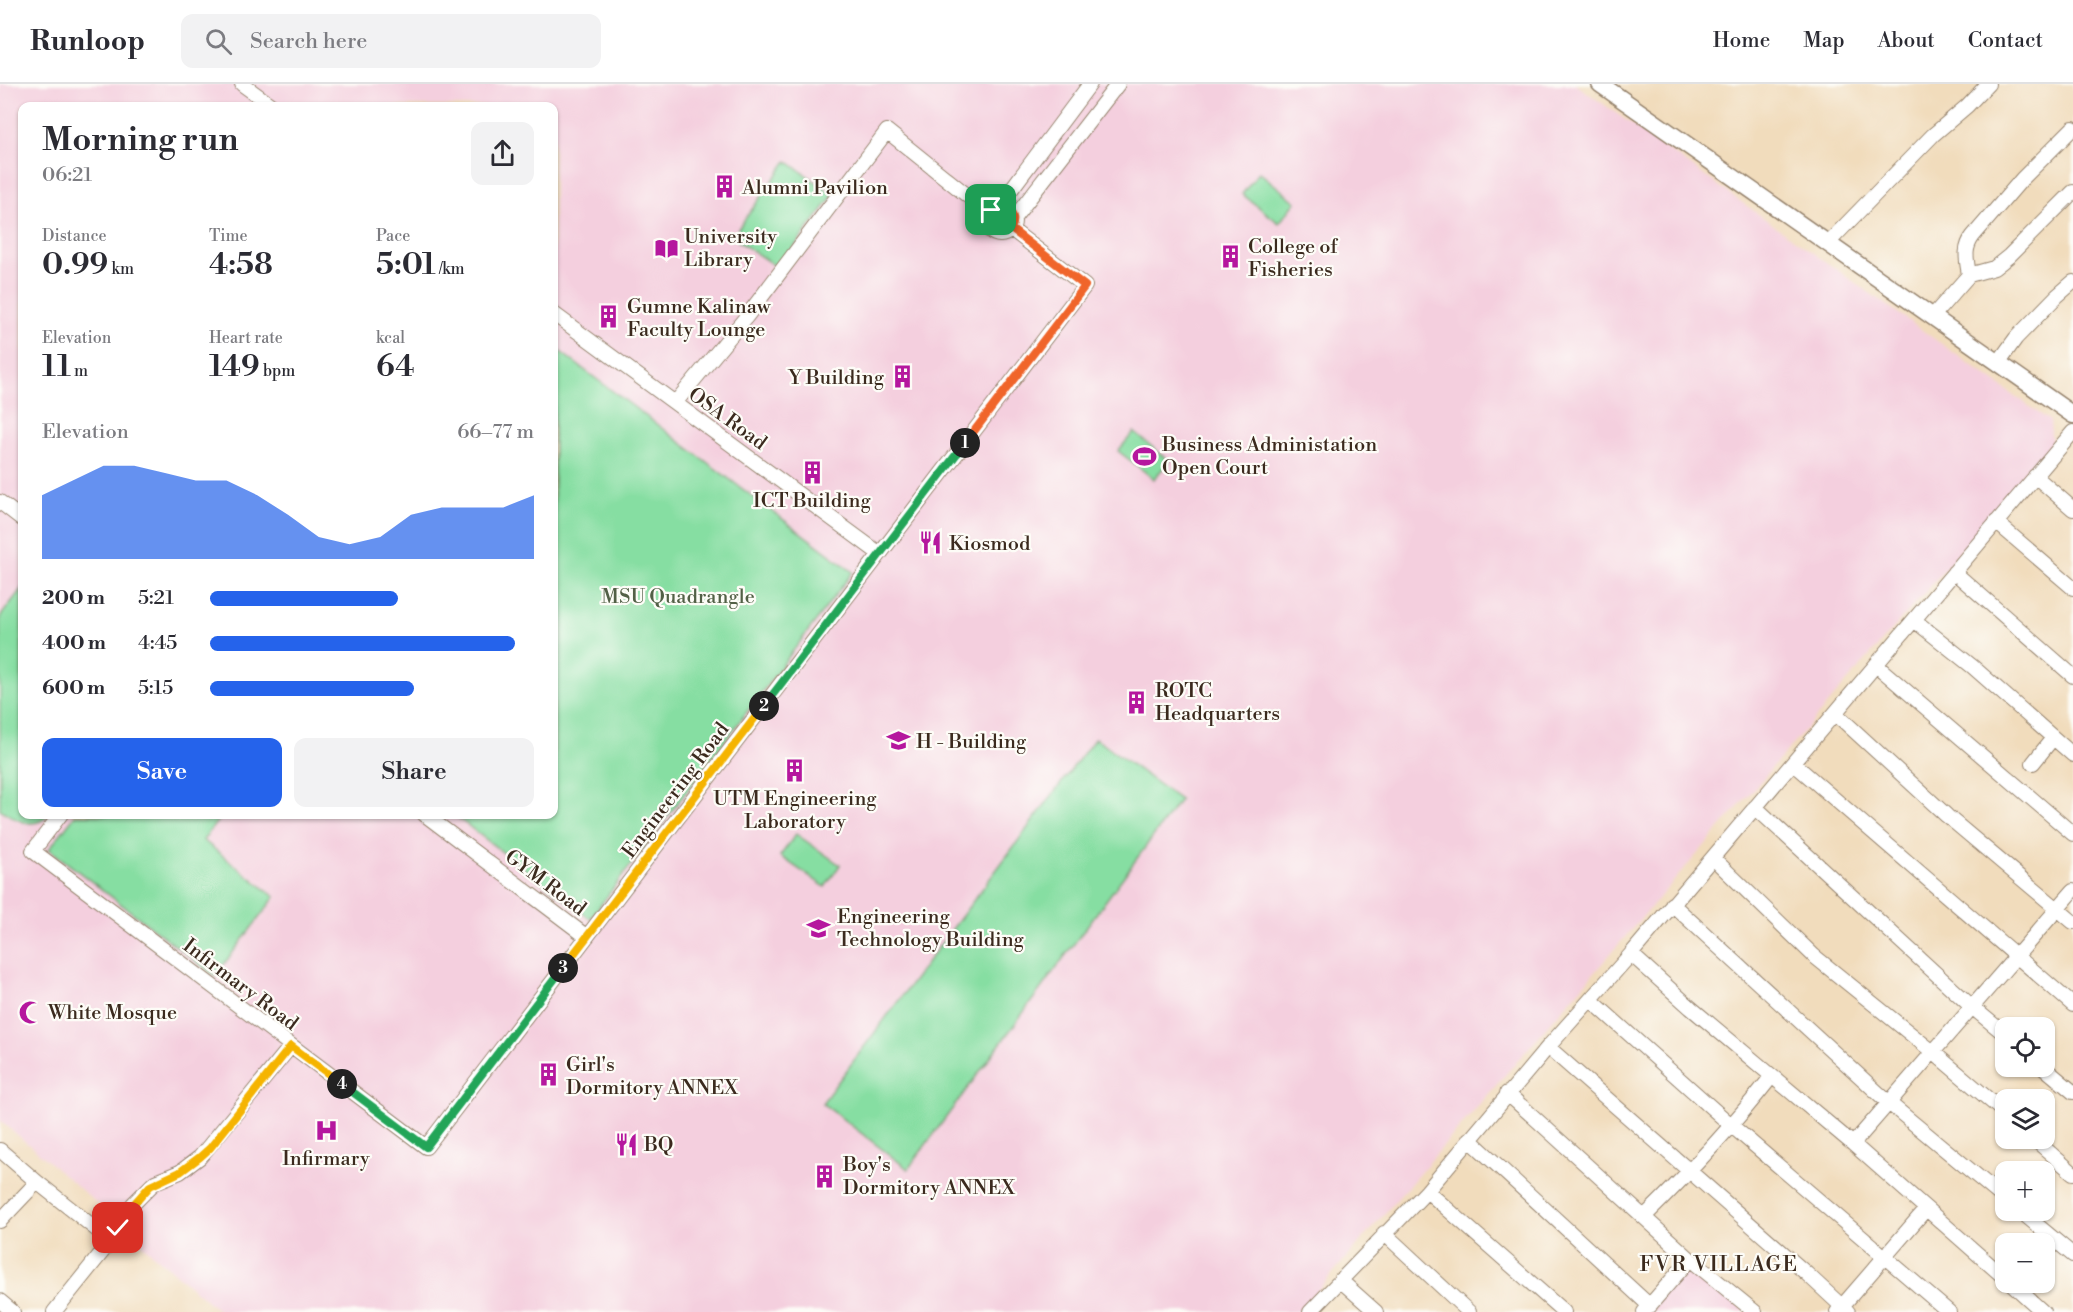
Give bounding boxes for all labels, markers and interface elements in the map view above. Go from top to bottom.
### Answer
search box [181,14,601,68]
text: Runloop [30,24,145,59]
icon: search [202,25,235,58]
text: Search here [250,28,367,55]
text: Home [1713,28,1770,54]
text: Map [1803,28,1845,54]
text: About [1878,28,1935,54]
text: Contact [1968,28,2043,54]
text: Morning run [42,120,239,161]
button: share [471,122,534,185]
text: 06:21 [42,163,92,188]
building icon: Alumni Pavilion [711,174,737,200]
place label: Alumni Pavilion [741,176,888,201]
pin [965,184,1016,235]
icon: arrive [974,193,1007,226]
place label: University Library [684,225,777,273]
text: Distance [42,226,107,246]
text: Time [209,226,248,246]
text: Pace [376,226,410,246]
library icon: University Library [653,235,679,261]
place label: College of Fisheries [1248,235,1338,283]
building icon: College of Fisheries [1217,244,1243,270]
text: 0.99 [42,246,108,284]
text: 4:58 [209,246,273,284]
text: 5:01 [376,246,436,284]
text: km [108,259,134,279]
text: /km [436,259,465,279]
place label: Gumne Kalinaw Faculty Lounge [627,295,772,343]
building icon: Gumne Kalinaw Faculty Lounge [596,304,622,330]
text: Elevation [42,328,111,348]
text: Heart rate [209,328,283,348]
text: kcal [376,328,405,348]
text: 11 [42,348,71,386]
text: 149 [209,348,260,386]
text: 64 [376,348,415,386]
text: m [71,361,88,381]
text: bpm [260,361,295,381]
building icon: Y Building [889,364,915,390]
place label: Y Building [788,366,885,391]
street label: OSA Road [683,382,772,456]
text: Elevation [42,420,129,445]
text: 66–77 m [457,420,534,445]
pin: 1 [950,428,980,458]
text: 1 [961,433,969,453]
place label: Business Administation Open Court [1161,433,1377,481]
sports icon: Business Administation Open Court [1131,443,1157,469]
building icon: ICT Building [799,459,825,485]
place label: ICT Building [753,489,872,514]
restaurant icon: Kiosmod [918,530,944,556]
place label: Kiosmod [949,532,1031,557]
park label: MSU Quadrangle [601,585,755,610]
text: 200 m [42,586,105,611]
text: 5:21 [138,586,174,611]
text: 400 m [42,631,106,656]
text: 4:45 [138,631,177,656]
text: 600 m [42,676,105,701]
text: 5:15 [138,676,173,701]
place label: ROTC Headquarters [1155,679,1280,727]
building icon: ROTC Headquarters [1124,689,1150,715]
pin: 2 [749,691,779,721]
text: 2 [759,696,769,716]
street label: Engineering Road [617,718,736,864]
school or university icon: H - Building [885,728,911,754]
place label: H - Building [916,730,1027,755]
button: Save [42,738,282,807]
button: Share [294,738,534,807]
building icon: UTM Engineering Laboratory [782,758,808,784]
place label: UTM Engineering Laboratory [713,787,877,835]
street label: GYM Road [500,845,591,922]
place label: Engineering Technology Building [837,905,1025,953]
school or university icon: Engineering Technology Building [806,915,832,941]
street label: Infirmary Road [177,934,303,1037]
pin: 3 [548,953,578,983]
text: 3 [558,958,568,978]
mosque icon: White Mosque [17,999,43,1025]
place label: White Mosque [47,1001,177,1026]
map controls [1995,1017,2055,1293]
button: locate [1995,1017,2055,1077]
place label: Girl's Dormitory ANNEX [566,1053,738,1101]
building icon: Girl's Dormitory ANNEX [535,1062,561,1088]
pin: 4 [327,1069,357,1099]
text: 4 [337,1074,347,1094]
button: layers [1995,1089,2055,1149]
hospital icon: Infirmary [313,1117,339,1143]
restaurant icon: BQ [613,1131,639,1157]
place label: BQ [643,1133,673,1158]
place label: Infirmary [282,1147,370,1172]
place label: Boy's Dormitory ANNEX [842,1153,1015,1201]
button: + [1995,1161,2055,1221]
building icon: Boy's Dormitory ANNEX [812,1163,838,1189]
pin [92,1202,143,1253]
icon: check [101,1211,134,1244]
button: − [1995,1233,2055,1293]
district label: FVR VILLAGE [1640,1252,1798,1278]

